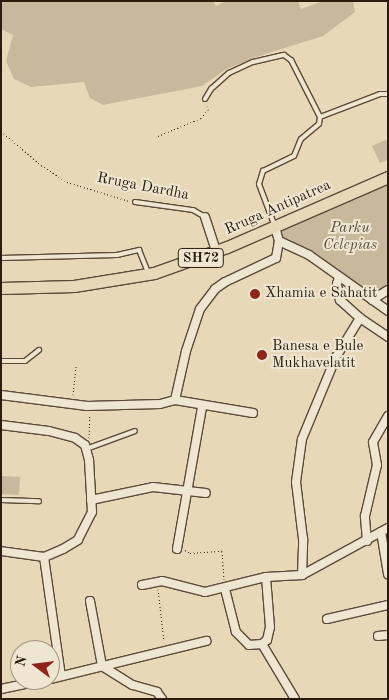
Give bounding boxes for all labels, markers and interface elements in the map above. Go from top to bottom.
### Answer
street label: Rruga Dardha [96,169,190,205]
street label: Rruga Antipatrea [222,177,334,239]
park label: Parku Celepias [323,219,377,254]
road number: SH72 [177,247,225,270]
place label: Xhamia e Sahatit [265,285,377,303]
marker: Xhamia e Sahatit [249,288,261,300]
place label: Banesa e Bule Mukhavelatit [272,337,363,372]
marker: Banesa e Bule Mukhavelatit [256,349,268,361]
north arrow [10,640,60,690]
text: N [13,654,30,668]

